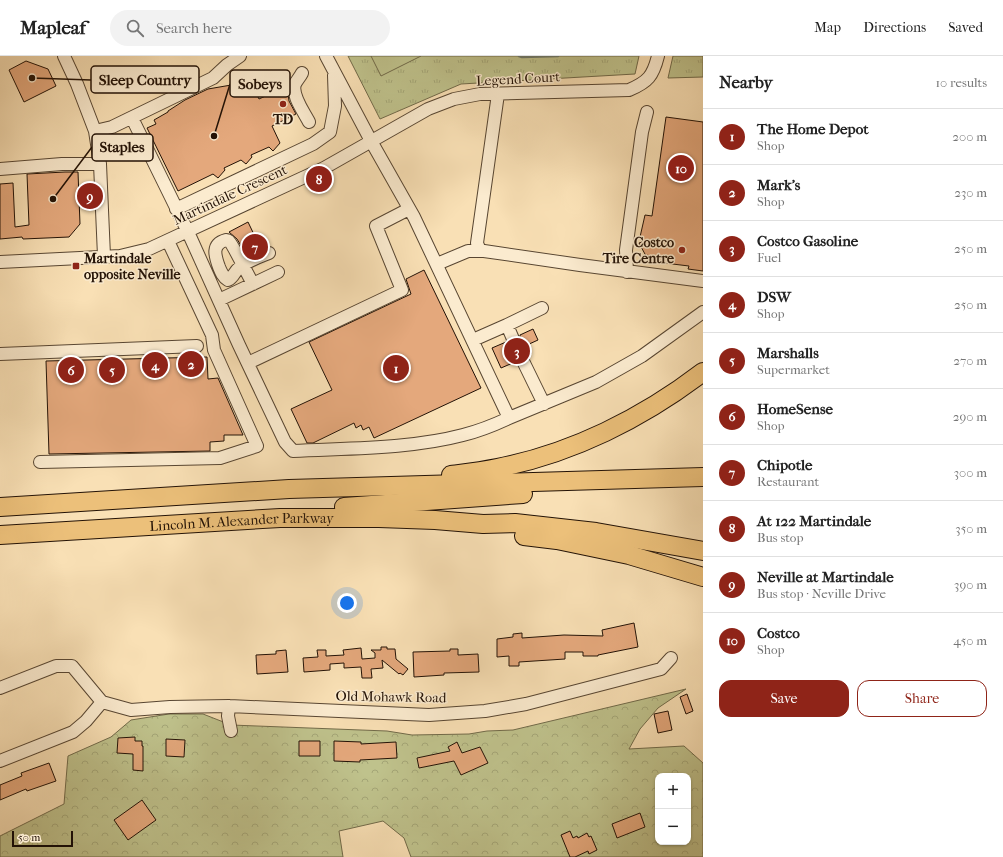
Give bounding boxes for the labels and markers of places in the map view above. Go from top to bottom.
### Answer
callout: Sleep Country [91,66,199,93]
callout: Sobeys [230,70,290,97]
marker: TD [278,99,288,109]
place label: TD [272,111,293,128]
callout: Staples [92,134,153,161]
pin: 10 [668,153,694,183]
pin: 8 [306,164,332,194]
pin: 9 [77,181,103,211]
pin: 7 [242,232,268,262]
place label: Costco Tire Centre [602,234,674,267]
marker: Costco Tire Centre [677,245,687,255]
place label: Martindale opposite Neville [83,250,180,283]
marker: Martindale opposite Neville [71,261,81,271]
pin: 3 [504,336,530,366]
pin: 2 [178,349,204,379]
pin: 4 [142,350,168,380]
pin: 1 [383,353,409,383]
pin: 6 [58,355,84,385]
pin: 5 [99,355,125,385]

